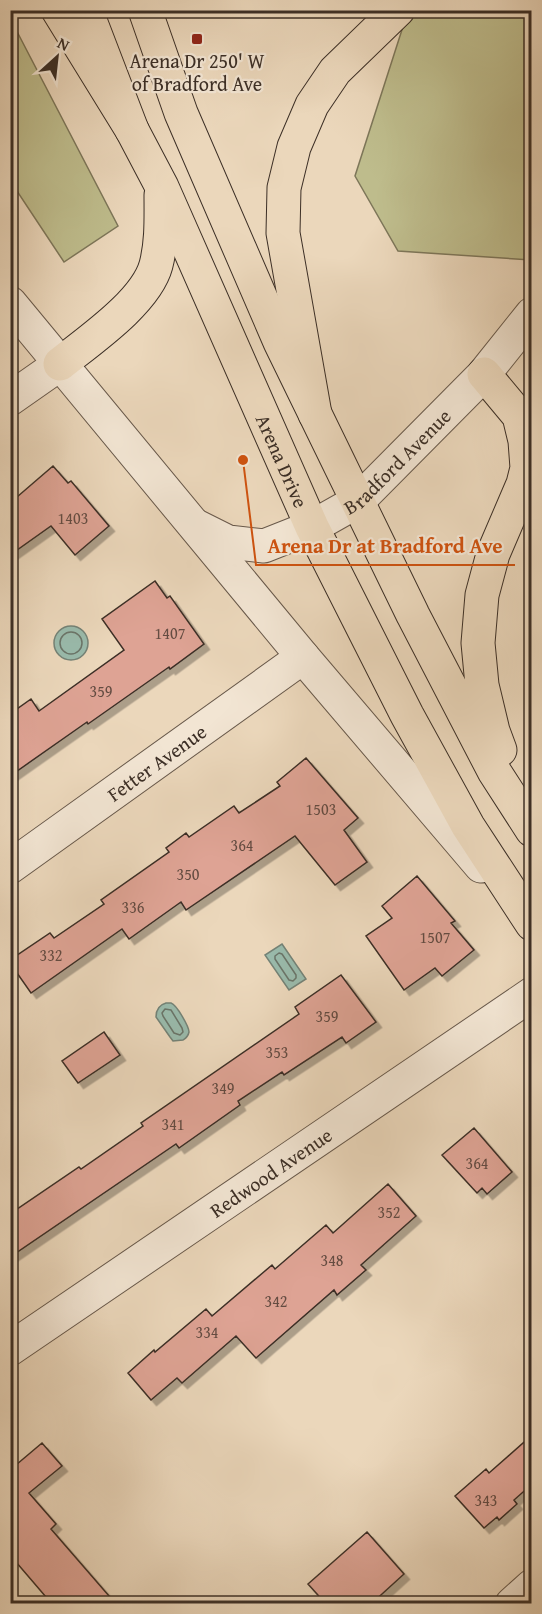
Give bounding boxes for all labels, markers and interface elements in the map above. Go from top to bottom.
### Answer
north arrow [27,27,87,87]
text: N [54,31,74,57]
marker: Arena Dr 250' W of Bradford Ave [190,32,204,46]
place label: Arena Dr 250' W of Bradford Ave [130,46,264,98]
street label: Bradford Avenue [338,401,457,521]
street label: Arena Drive [249,409,316,512]
house number: 1403 [58,506,88,530]
callout: Arena Dr at Bradford Ave [256,526,515,565]
text: Arena Dr at Bradford Ave [268,530,503,561]
house number: 1407 [155,621,186,645]
house number: 359 [89,679,113,703]
street label: Fetter Avenue [101,717,212,808]
house number: 1503 [306,797,336,821]
house number: 364 [230,833,254,857]
house number: 350 [176,862,200,886]
house number: 336 [121,895,145,919]
house number: 1507 [420,925,451,949]
house number: 332 [39,943,63,967]
house number: 359 [315,1004,339,1028]
house number: 353 [265,1040,289,1064]
house number: 349 [211,1076,235,1100]
house number: 341 [161,1112,185,1136]
street label: Redwood Avenue [203,1120,338,1224]
house number: 364 [465,1151,489,1175]
house number: 352 [377,1200,401,1224]
house number: 348 [320,1248,344,1272]
house number: 342 [264,1289,288,1313]
house number: 334 [195,1320,219,1344]
house number: 343 [474,1488,498,1512]

